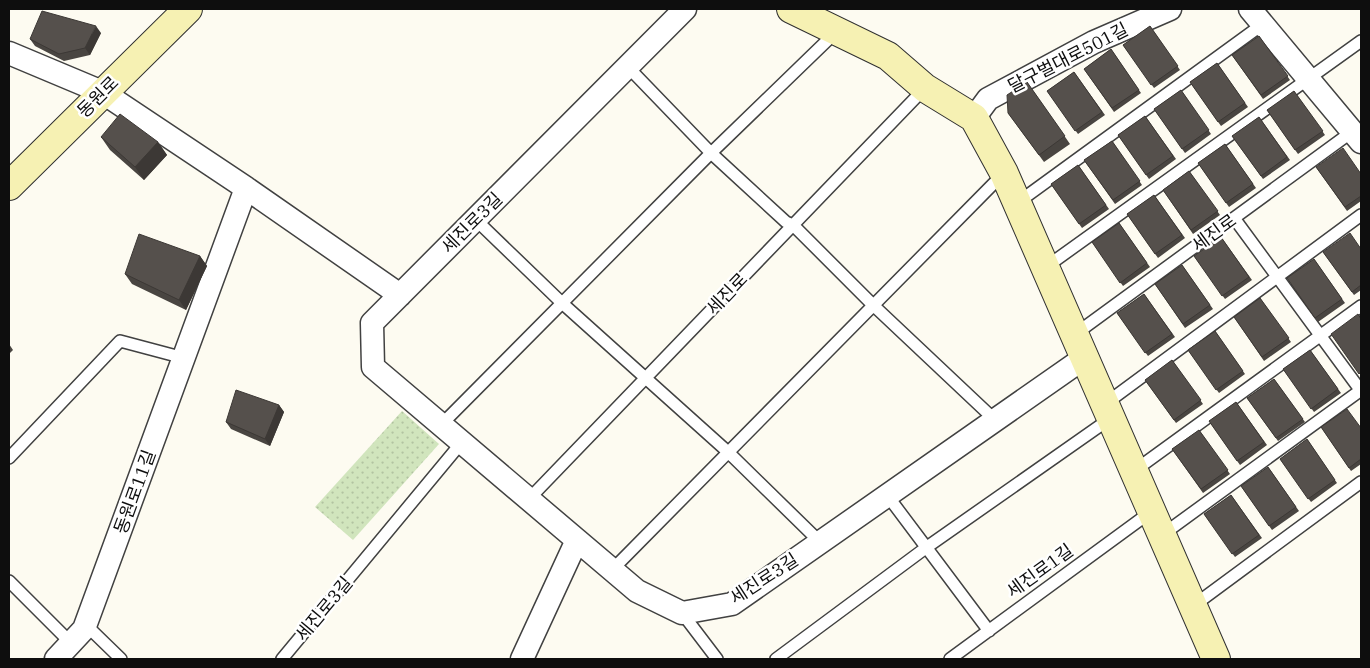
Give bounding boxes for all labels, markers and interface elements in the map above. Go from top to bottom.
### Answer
street label: 달구벌대로501길 [1004,17,1132,98]
street label: 동원로 [72,71,123,122]
street label: 세진로3길 [436,187,507,258]
street label: 세진로 [1187,209,1241,257]
street label: 세진로 [701,268,752,320]
street label: 동원로11길 [109,447,160,537]
street label: 세진로1길 [1002,539,1078,603]
street label: 세진로3길 [725,548,802,609]
street label: 세진로3길 [290,572,357,646]

